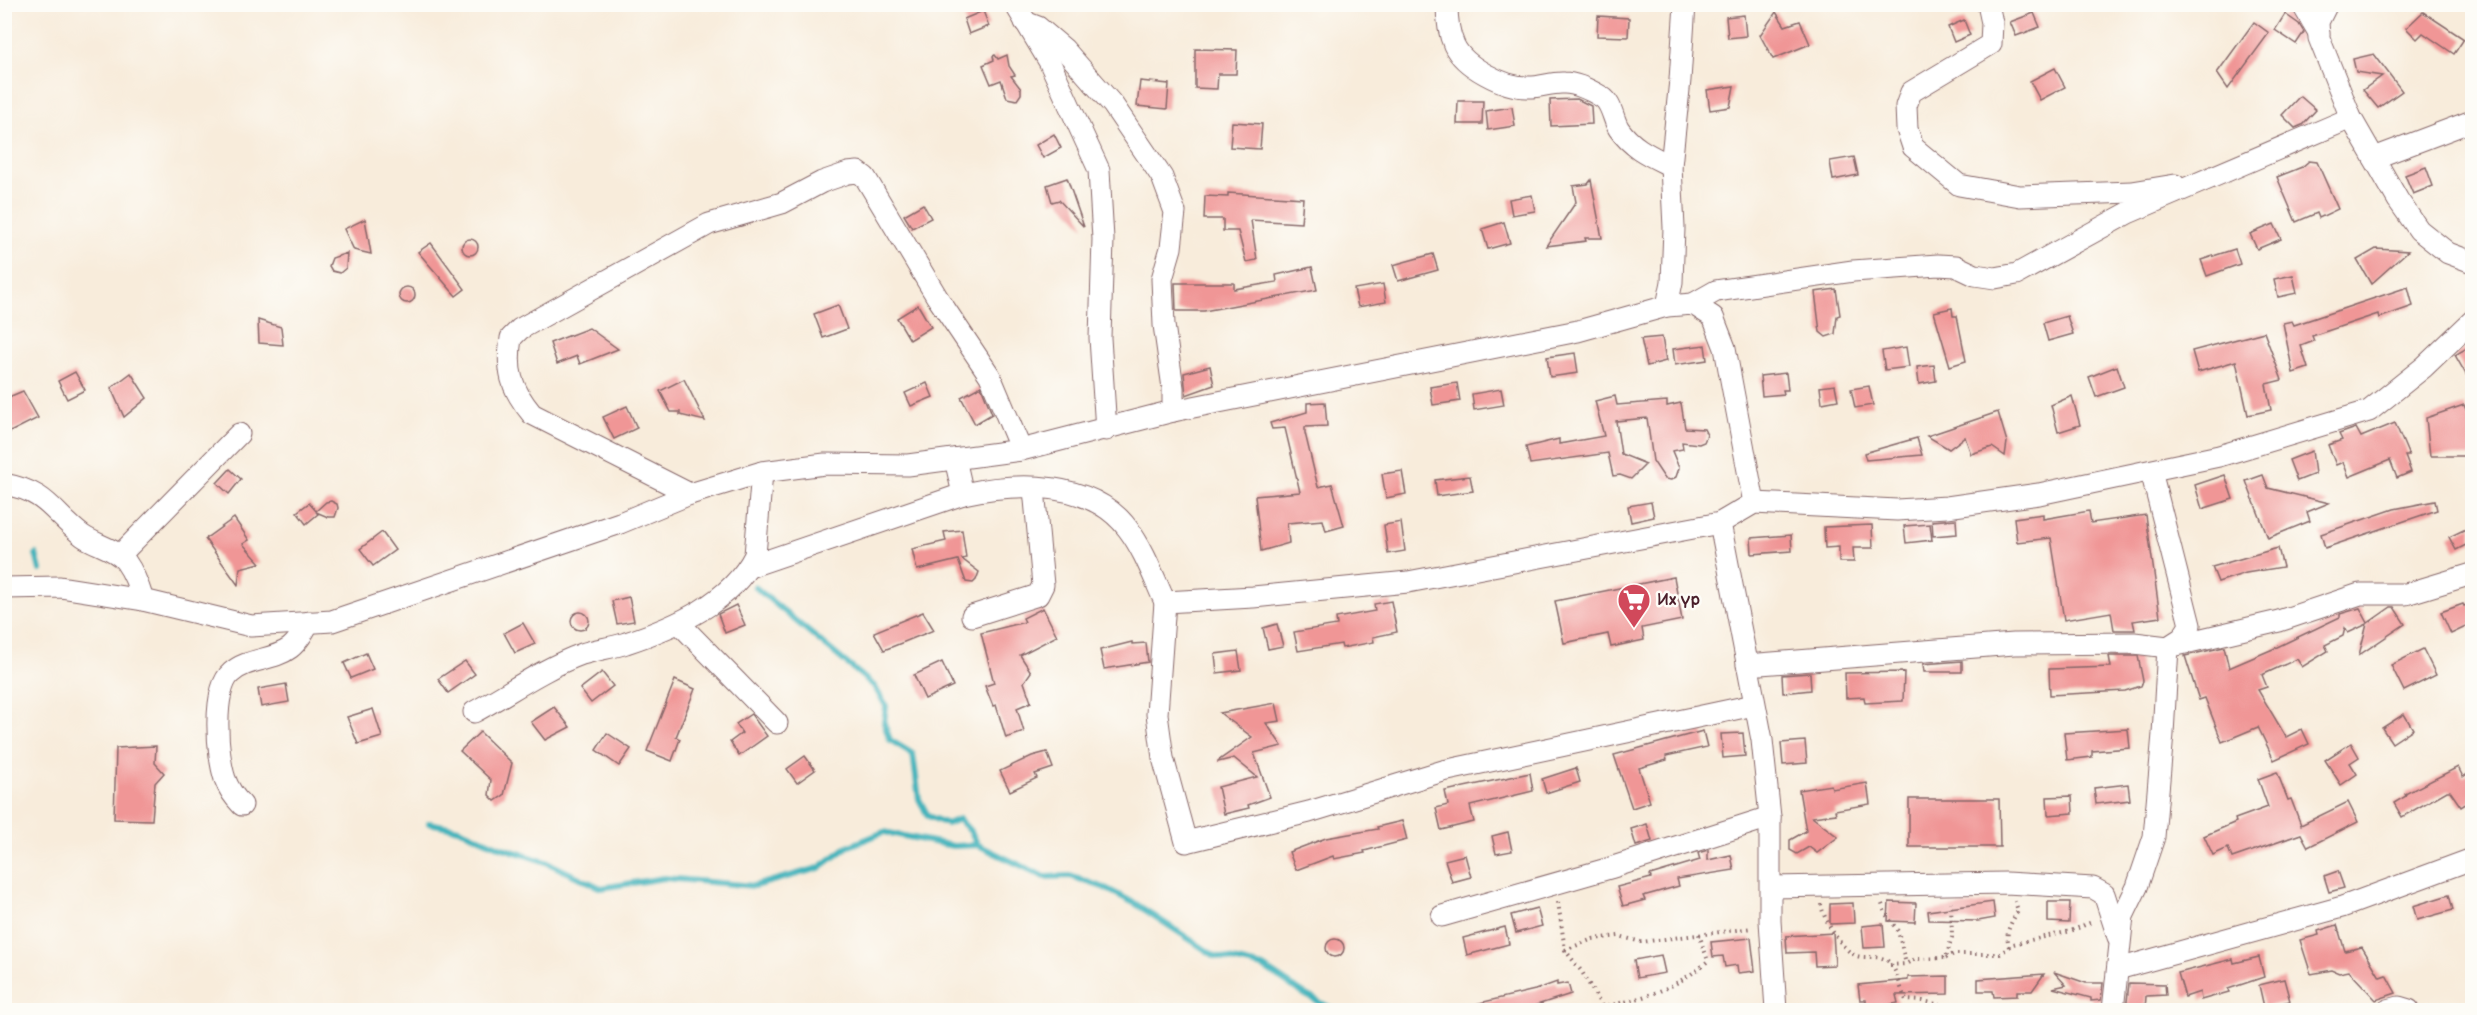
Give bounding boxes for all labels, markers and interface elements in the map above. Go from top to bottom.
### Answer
supermarket icon: Их үр [1616,582,1652,629]
place label: Их үр [1657,591,1700,610]

